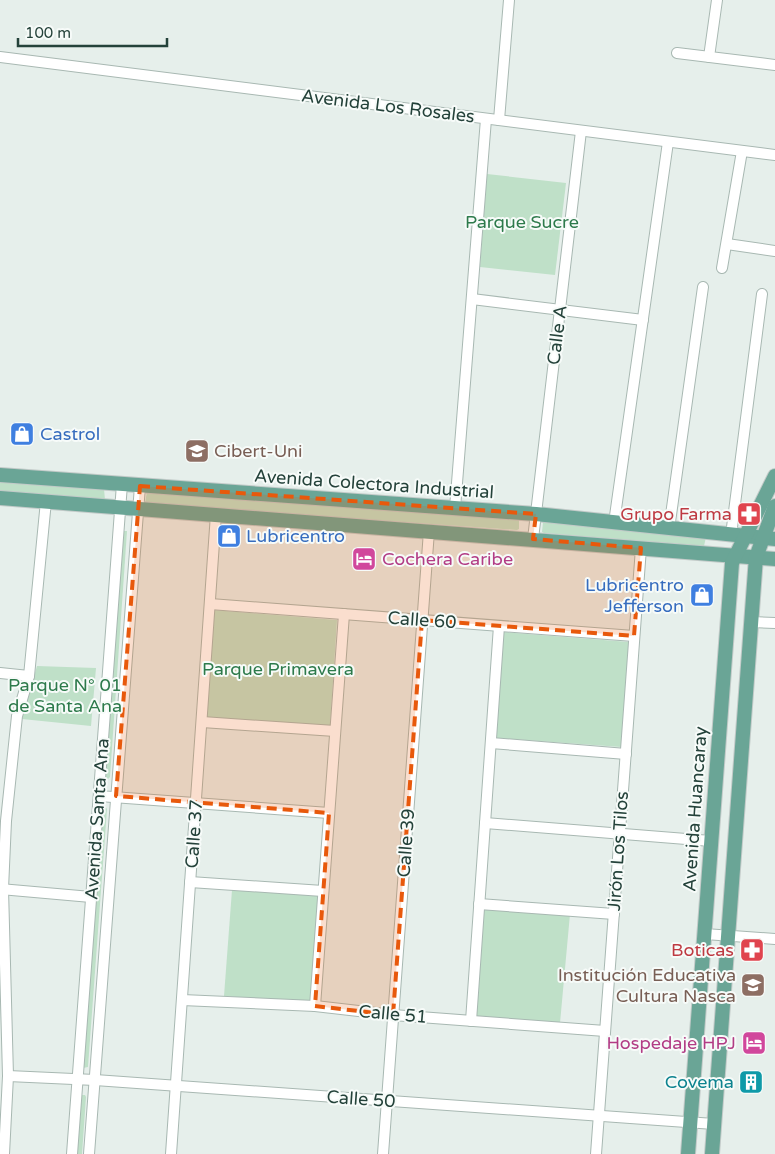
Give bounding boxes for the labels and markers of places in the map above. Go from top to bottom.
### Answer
shop icon: Castrol [9,421,35,447]
place label: Castrol [40,423,100,445]
school or university icon: Cibert-Uni [184,438,210,464]
place label: Cibert-Uni [214,440,302,462]
pharmacy icon: Grupo Farma [736,501,762,527]
place label: Grupo Farma [620,503,732,525]
shop icon: Lubricentro [216,523,242,549]
place label: Lubricentro [246,525,345,547]
hotel icon: Cochera Caribe [351,546,377,572]
place label: Cochera Caribe [382,548,513,570]
place label: Lubricentro Jefferson [585,574,684,617]
shop icon: Lubricentro Jefferson [689,582,715,608]
pharmacy icon: Boticas [739,937,765,963]
place label: Boticas [671,939,734,961]
place label: Institución Educativa Cultura Nasca [558,964,736,1007]
school or university icon: Institución Educativa Cultura Nasca [740,972,766,998]
hotel icon: Hospedaje HPJ [741,1030,767,1056]
place label: Hospedaje HPJ [607,1032,736,1054]
building icon: Covema [738,1069,764,1095]
place label: Covema [665,1071,734,1093]

